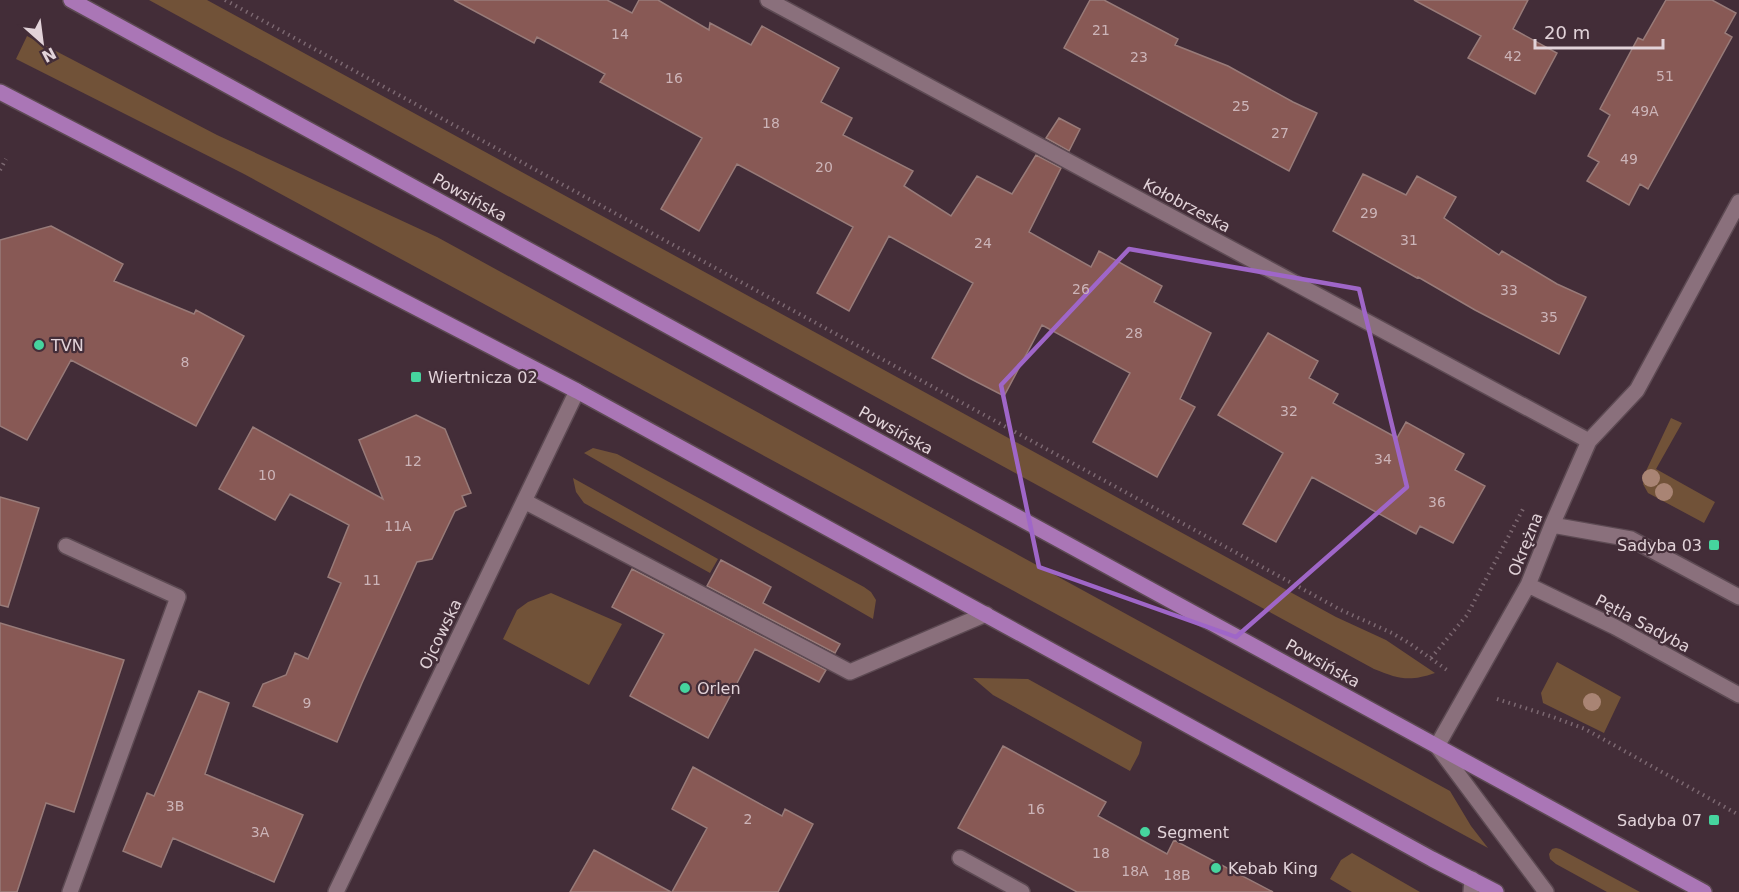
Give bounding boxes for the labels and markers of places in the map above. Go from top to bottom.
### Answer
place label: TVN [50,336,84,355]
marker: TVN [32,338,46,352]
place label: Wiertnicza 02 [428,368,538,387]
marker: Wiertnicza 02 [409,370,423,384]
place label: Sadyba 03 [1617,536,1702,555]
marker: Sadyba 03 [1707,538,1721,552]
place label: Orlen [697,679,741,698]
marker: Orlen [678,681,692,695]
place label: Sadyba 07 [1617,811,1702,830]
marker: Sadyba 07 [1707,813,1721,827]
place label: Segment [1157,823,1229,842]
marker: Segment [1138,825,1152,839]
place label: Kebab King [1228,859,1318,878]
marker: Kebab King [1209,861,1223,875]

